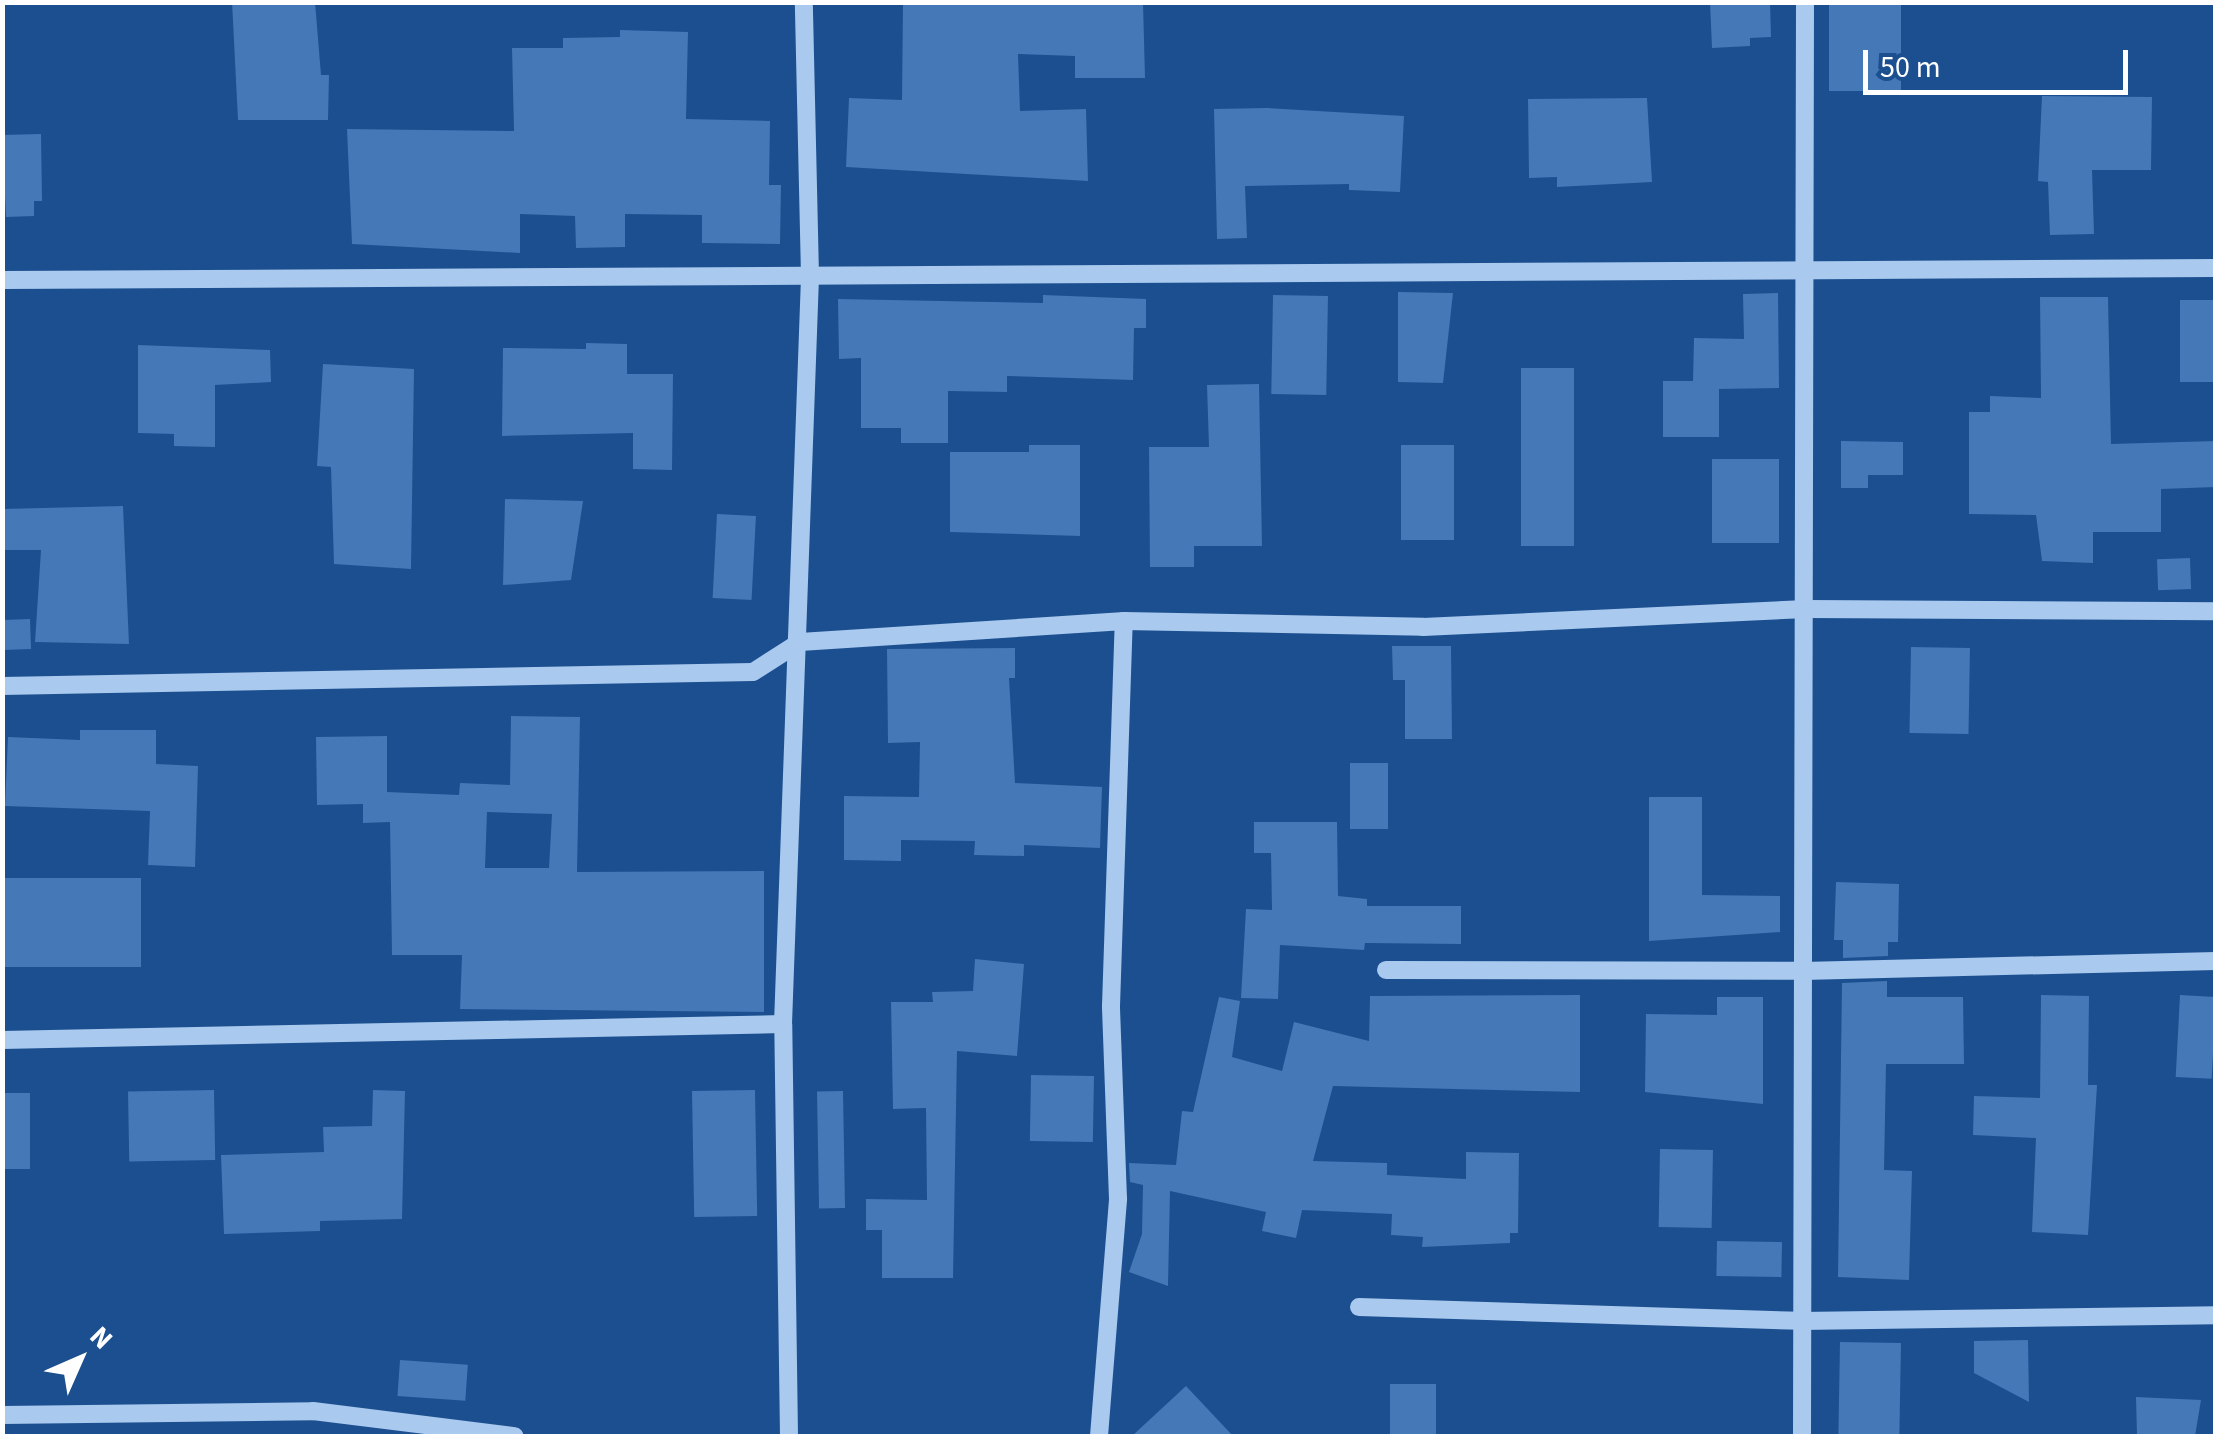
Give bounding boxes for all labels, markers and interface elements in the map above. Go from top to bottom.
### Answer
scale bar [1868,30,2133,92]
text: 50 m [1880,46,1941,89]
north arrow [30,1309,130,1409]
text: N [80,1317,122,1359]

